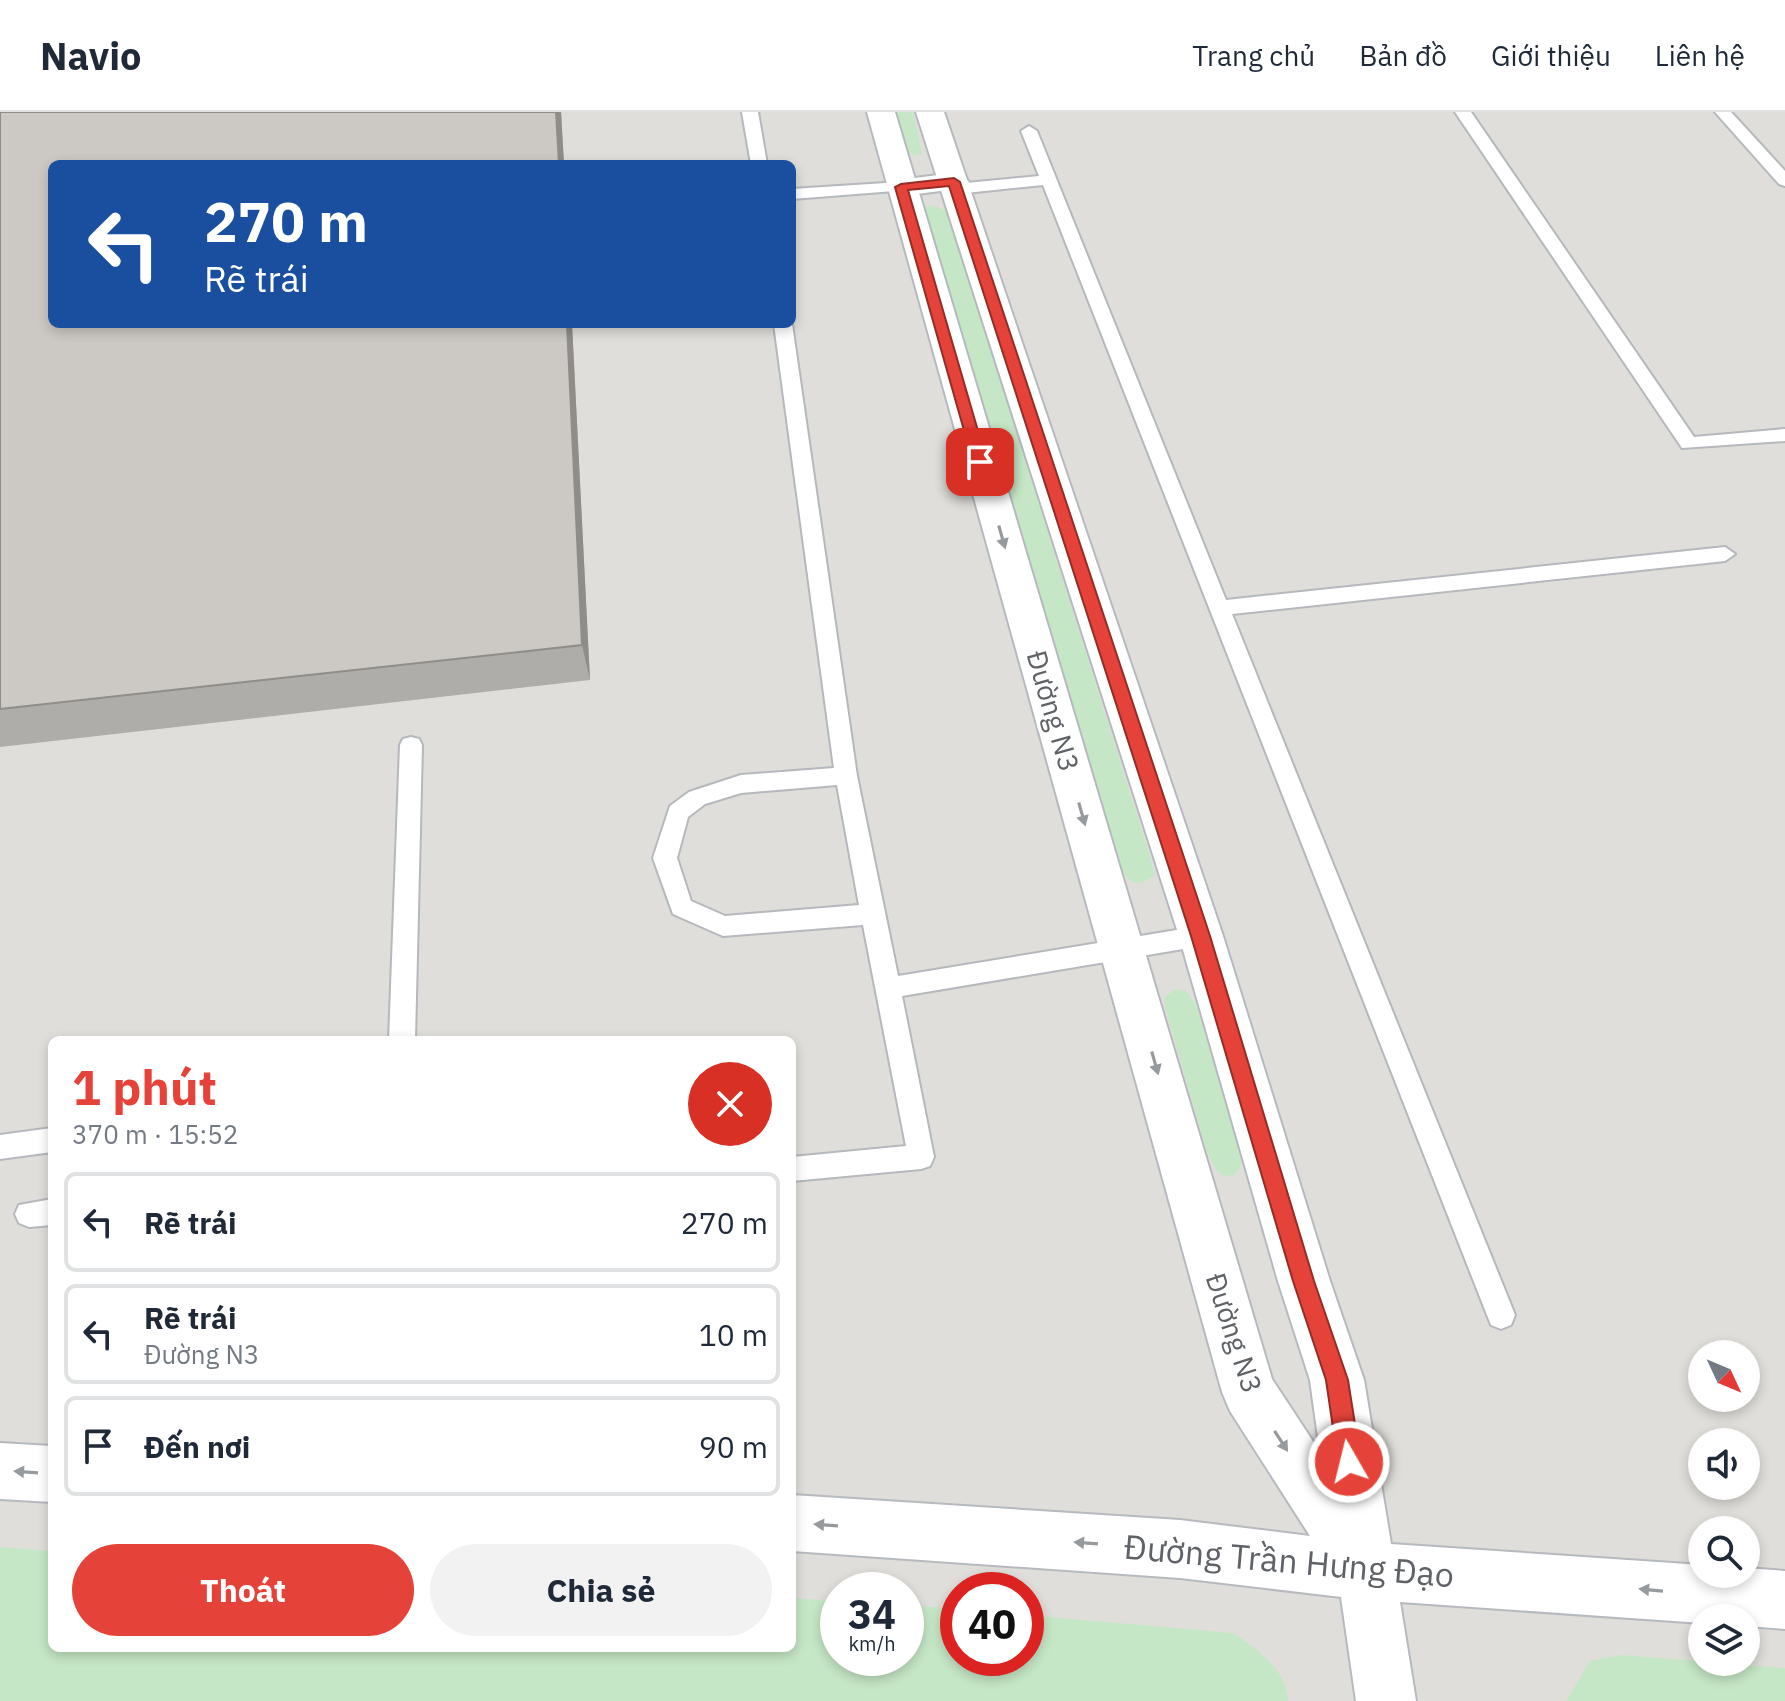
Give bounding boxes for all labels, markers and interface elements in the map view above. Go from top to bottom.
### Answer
text: Navio [40,31,142,80]
text: Trang chủ [1192,37,1315,74]
text: Bản đồ [1359,37,1447,74]
text: Giới thiệu [1491,37,1611,74]
text: Liên hệ [1655,37,1745,74]
text: 270 m [204,185,368,257]
icon: left [72,192,176,296]
text: Rẽ trái [204,255,309,302]
pin [946,428,1014,496]
icon: arrive [958,440,1002,484]
one-way arrow [996,525,1009,549]
street label: Đường N3 [1019,646,1088,776]
one-way arrow [1077,801,1089,826]
one-way arrow [1149,1051,1161,1076]
text: 1 phút [72,1056,217,1118]
button: close [688,1062,772,1146]
text: 370 m · 15:52 [72,1117,238,1151]
icon: left [76,1200,120,1244]
text: Rẽ trái [144,1203,237,1242]
text: 270 m [681,1203,768,1242]
street label: Đường N3 [1198,1268,1271,1398]
text: Rẽ trái [144,1298,237,1337]
icon: left [76,1312,120,1356]
text: 10 m [699,1315,768,1354]
text: Đường N3 [144,1337,259,1371]
north arrow [1688,1340,1760,1412]
map controls [1688,1340,1760,1676]
position arrow [1307,1420,1391,1504]
icon: arrive [76,1424,120,1468]
text: Đến nơi [144,1427,250,1466]
text: 90 m [699,1427,768,1466]
button: sound [1688,1428,1760,1500]
one-way arrow [1273,1430,1288,1451]
one-way arrow [13,1465,38,1478]
button: search [1688,1516,1760,1588]
one-way arrow [813,1519,838,1532]
street label: Đường Trần Hưng Đạo [1122,1524,1456,1596]
one-way arrow [1073,1536,1098,1549]
button: Thoát [72,1544,414,1636]
button: Chia sẻ [430,1544,772,1636]
speed limit sign: 40 [940,1572,1044,1676]
one-way arrow [1638,1583,1663,1596]
text: 34 [848,1588,896,1640]
button: layers [1688,1604,1760,1676]
text: km/h [848,1630,896,1657]

